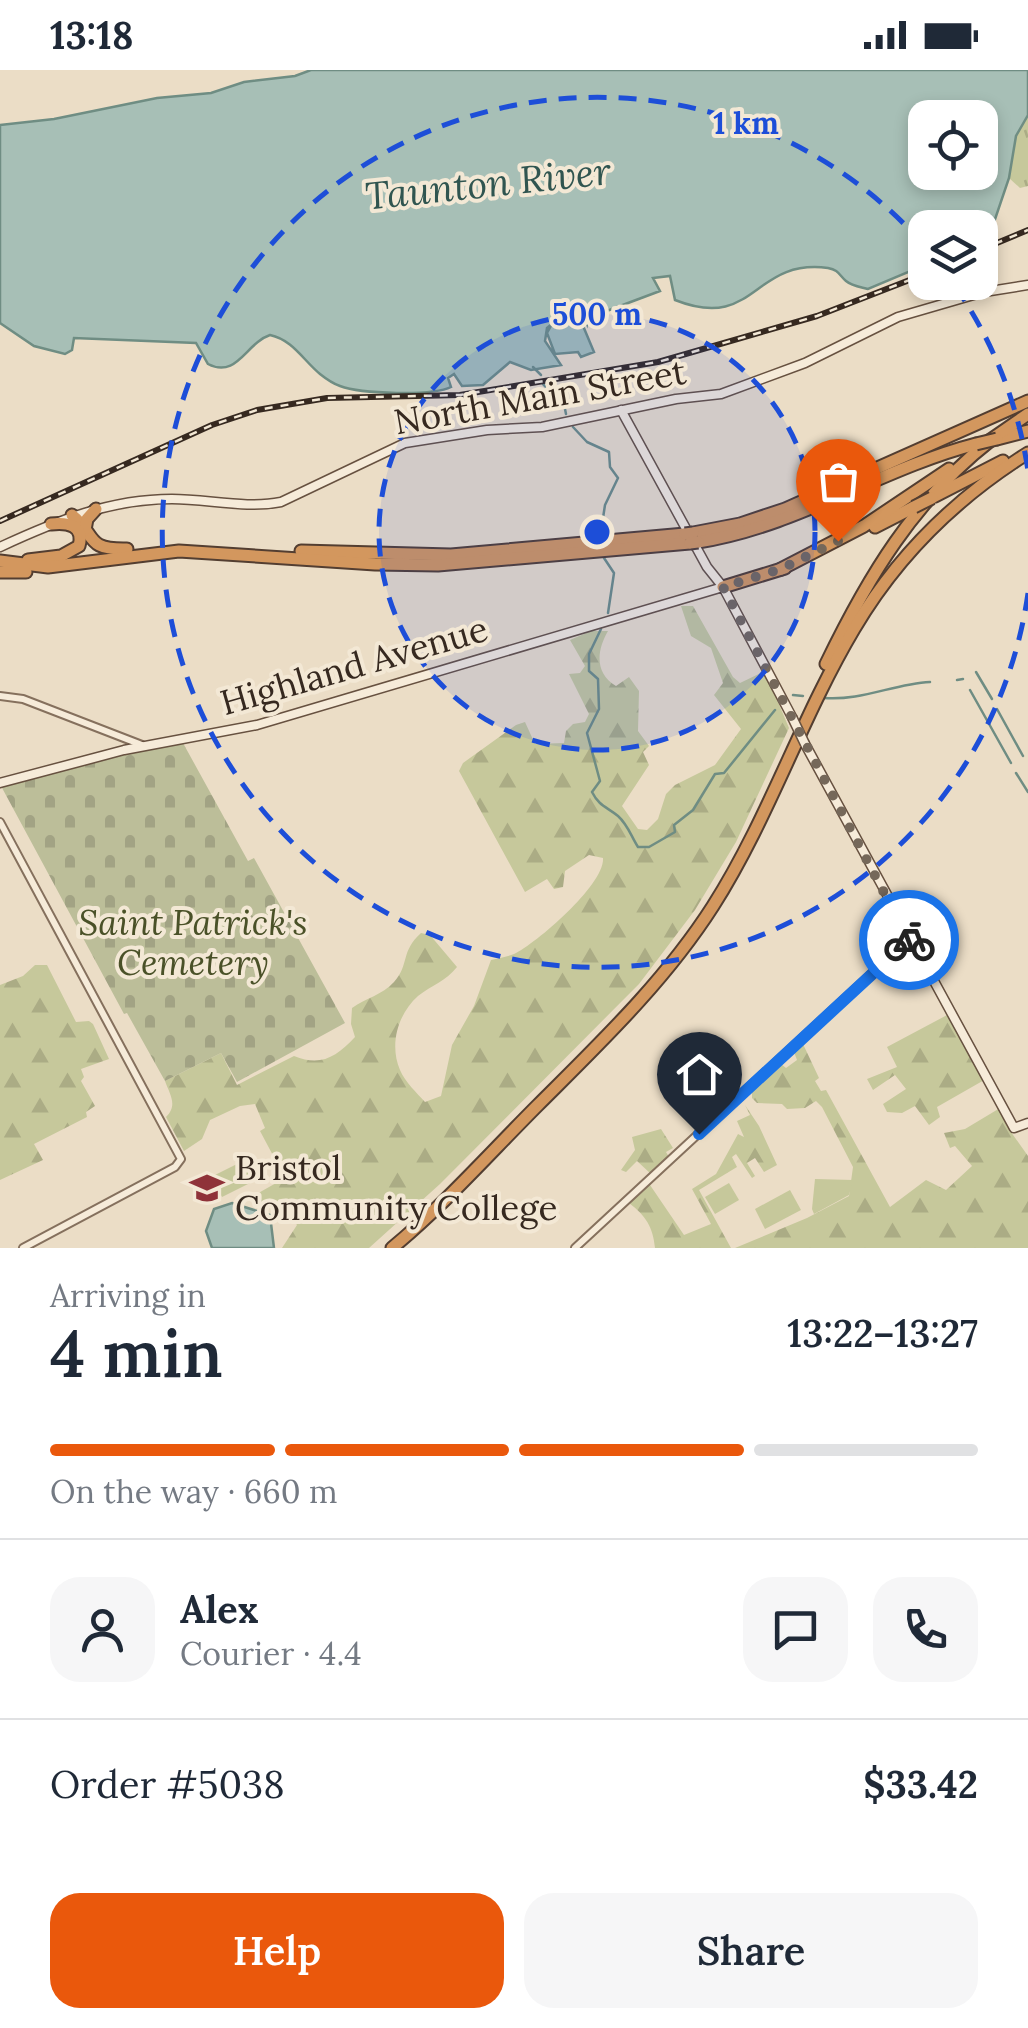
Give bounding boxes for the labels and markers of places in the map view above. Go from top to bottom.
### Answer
pin [796,439,881,542]
centre of rings [579,514,615,550]
pin [657,1032,742,1135]
place label: Bristol Community College [235,1145,557,1230]
school or university icon: Bristol Community College [188,1169,226,1207]

